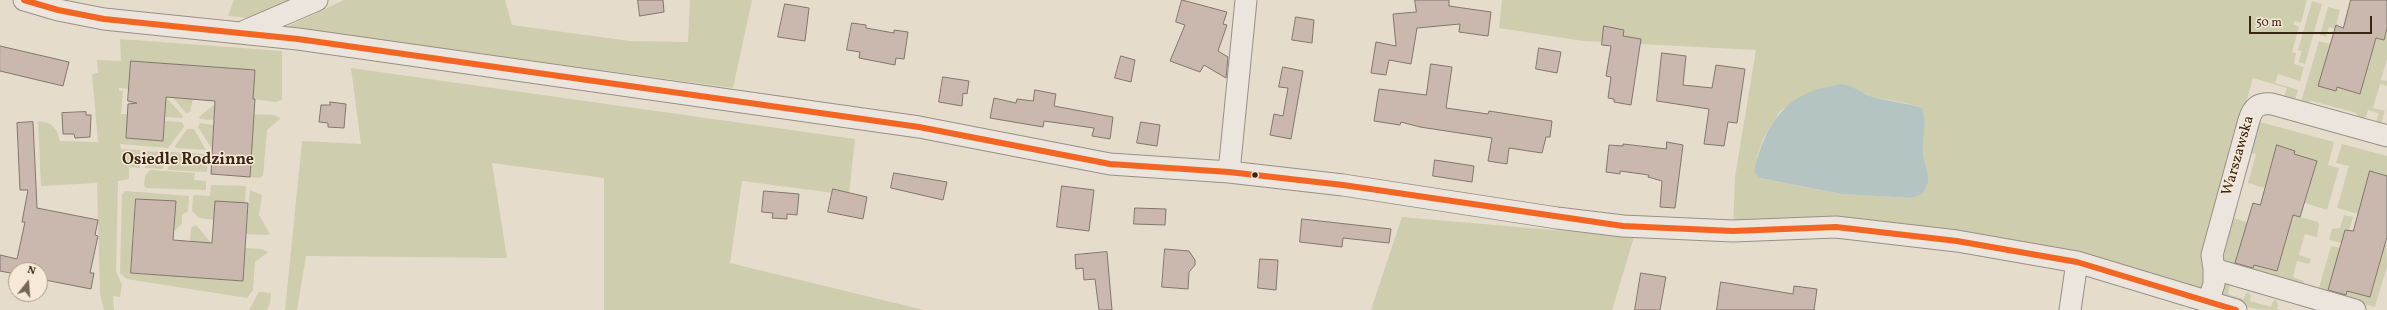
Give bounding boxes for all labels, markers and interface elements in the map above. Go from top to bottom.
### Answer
scale bar [2251,8,2374,34]
text: 50 m [2256,15,2282,31]
street label: Warszawska [2219,114,2259,198]
district label: Osiedle Rodzinne [122,151,254,171]
unlabelled marker [1250,170,1260,180]
north arrow [8,262,48,302]
text: N [25,263,37,279]

